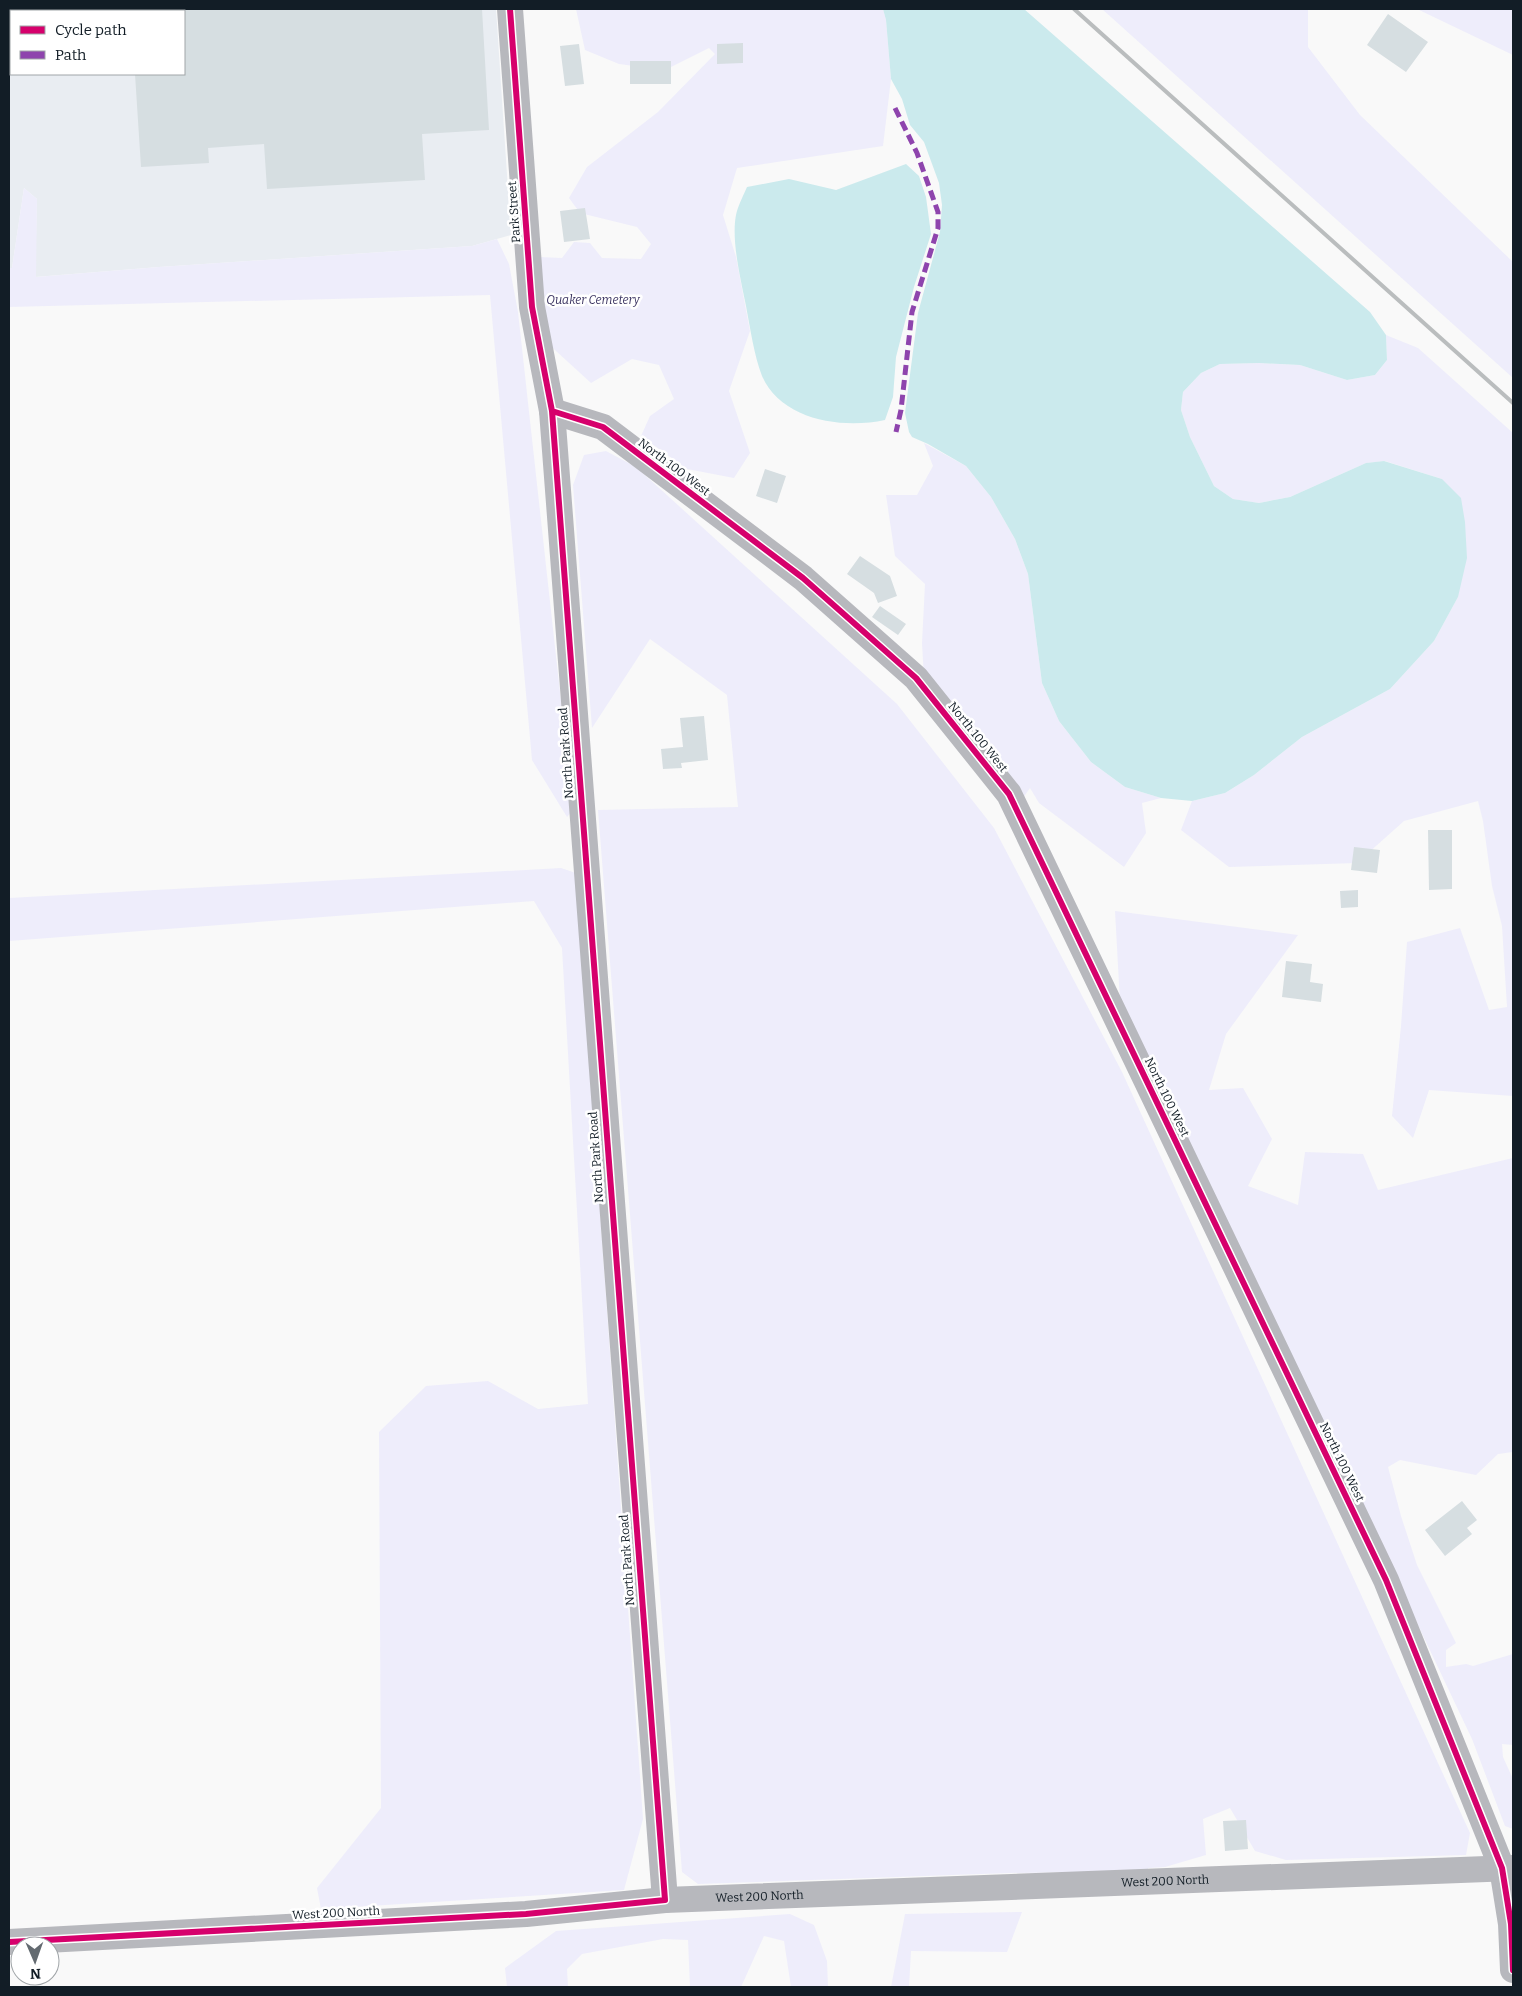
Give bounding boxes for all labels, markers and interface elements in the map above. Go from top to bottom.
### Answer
legend [10,10,185,75]
text: Cycle path [55,21,127,39]
text: Path [55,46,87,64]
street label: Park Street [505,180,523,243]
park label: Quaker Cemetery [546,293,641,307]
street label: North 100 West [635,435,713,499]
street label: North 100 West [945,699,1011,775]
street label: North Park Road [556,707,576,799]
street label: North 100 West [1142,1055,1192,1139]
street label: North Park Road [586,1111,606,1203]
street label: North 100 West [1317,1420,1367,1504]
street label: North Park Road [617,1514,637,1606]
street label: West 200 North [1121,1872,1210,1890]
street label: West 200 North [715,1888,804,1905]
street label: West 200 North [292,1904,381,1922]
north arrow [10,1936,60,1986]
text: N [30,1965,41,1982]

